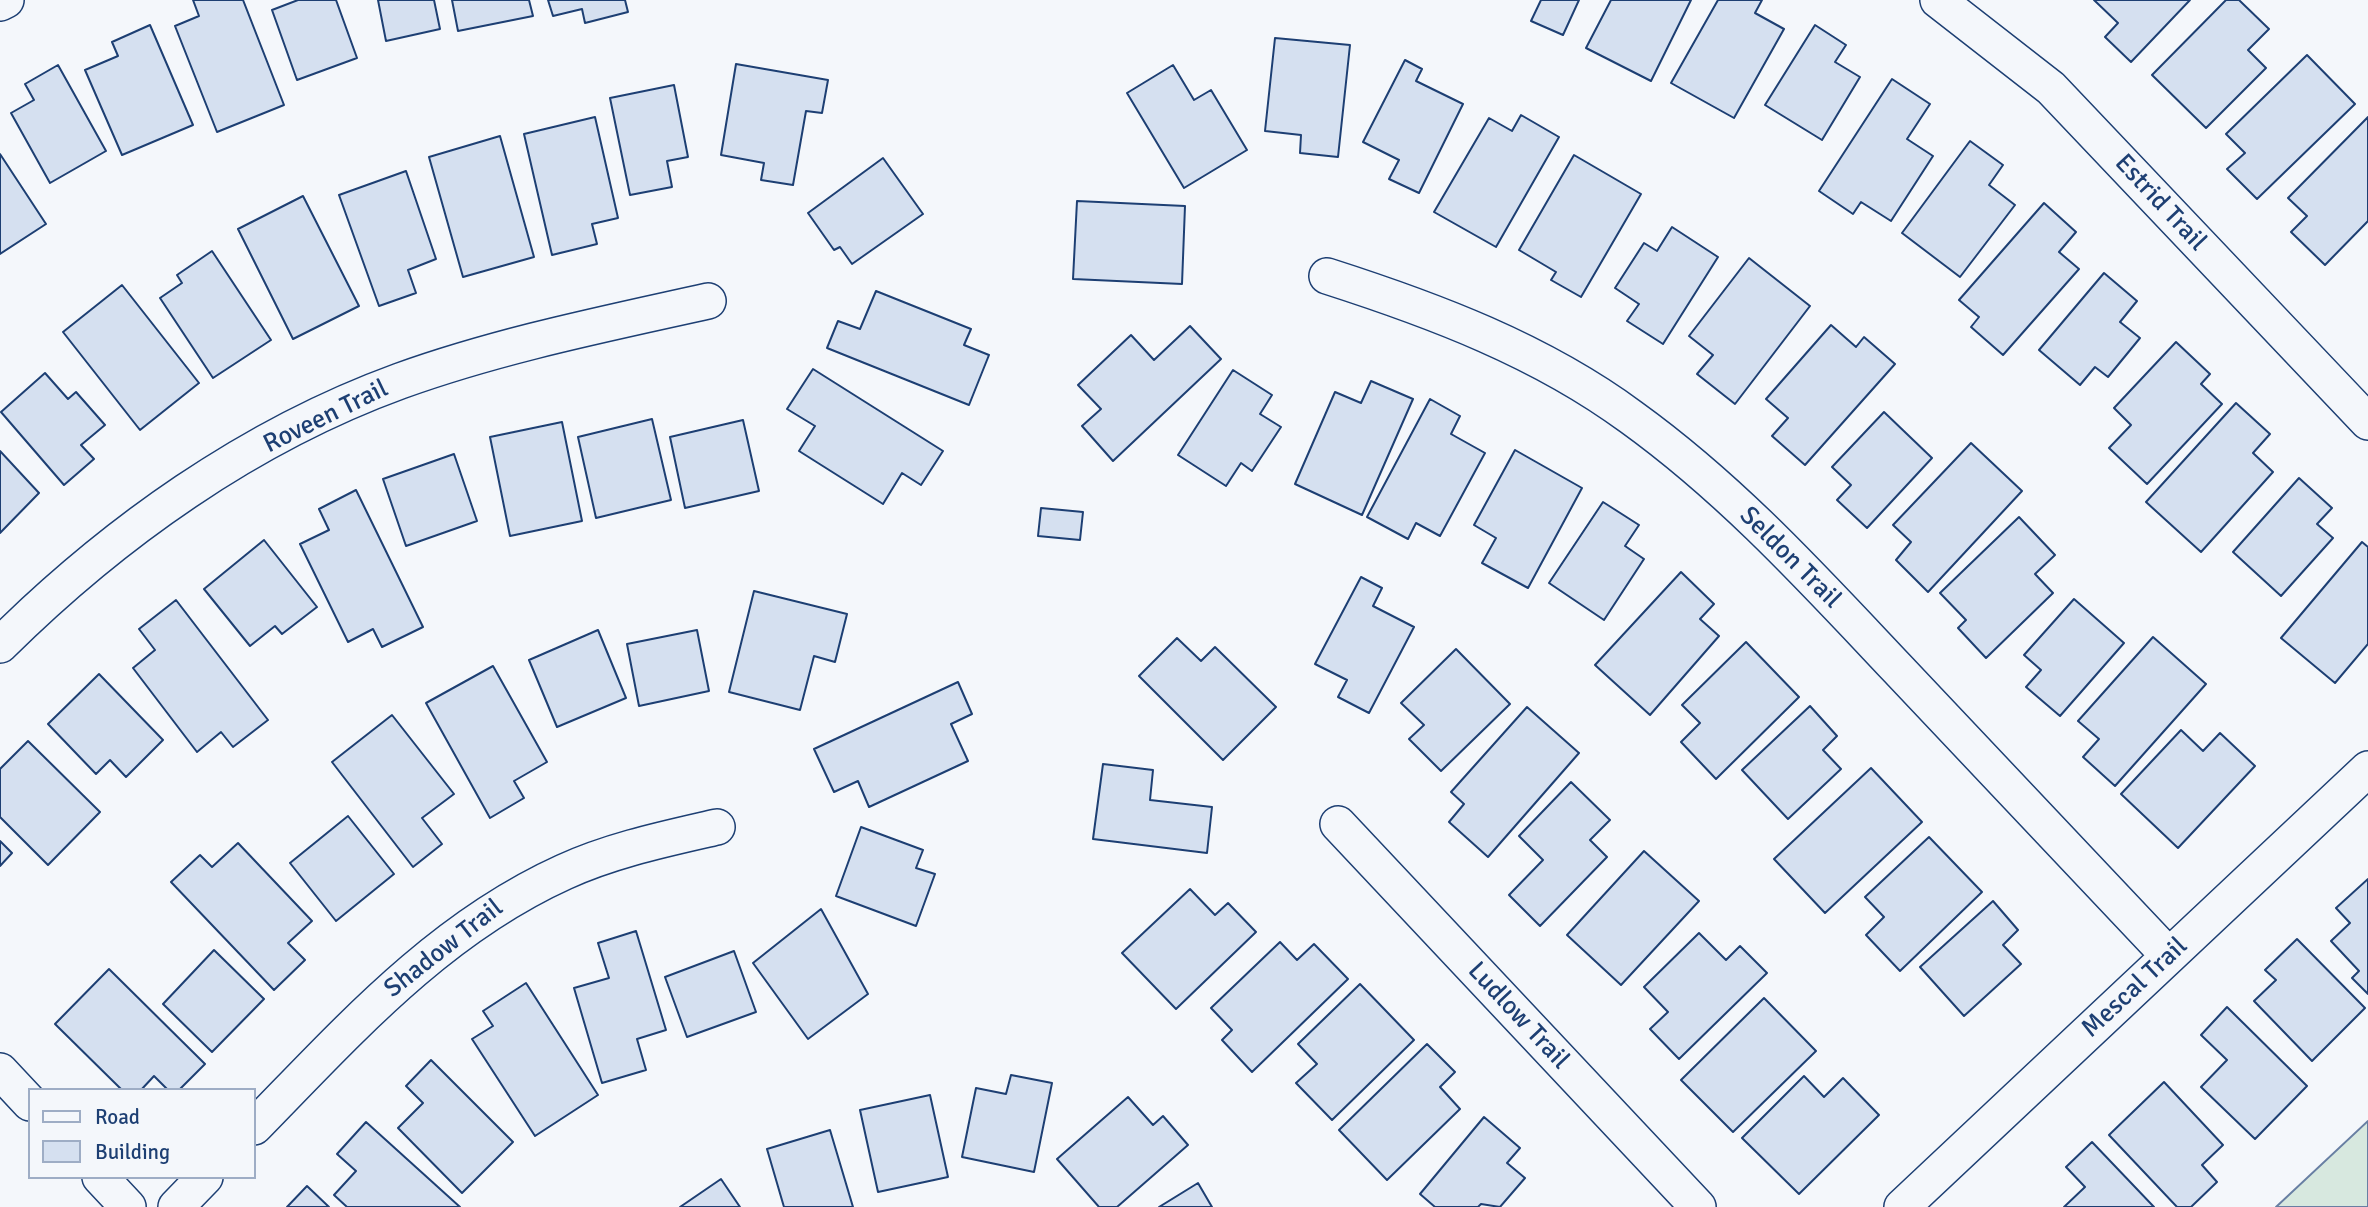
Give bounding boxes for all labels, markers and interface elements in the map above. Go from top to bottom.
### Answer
street label: Estrid Trail [2107,148,2213,258]
street label: Roveen Trail [259,373,393,461]
street label: Seldon Trail [1733,501,1847,615]
street label: Shadow Trail [378,893,510,1005]
street label: Mescal Trail [2076,931,2194,1045]
street label: Ludlow Trail [1461,956,1575,1076]
legend [28,1088,256,1179]
text: Road [95,1104,140,1130]
text: Building [95,1139,170,1165]

